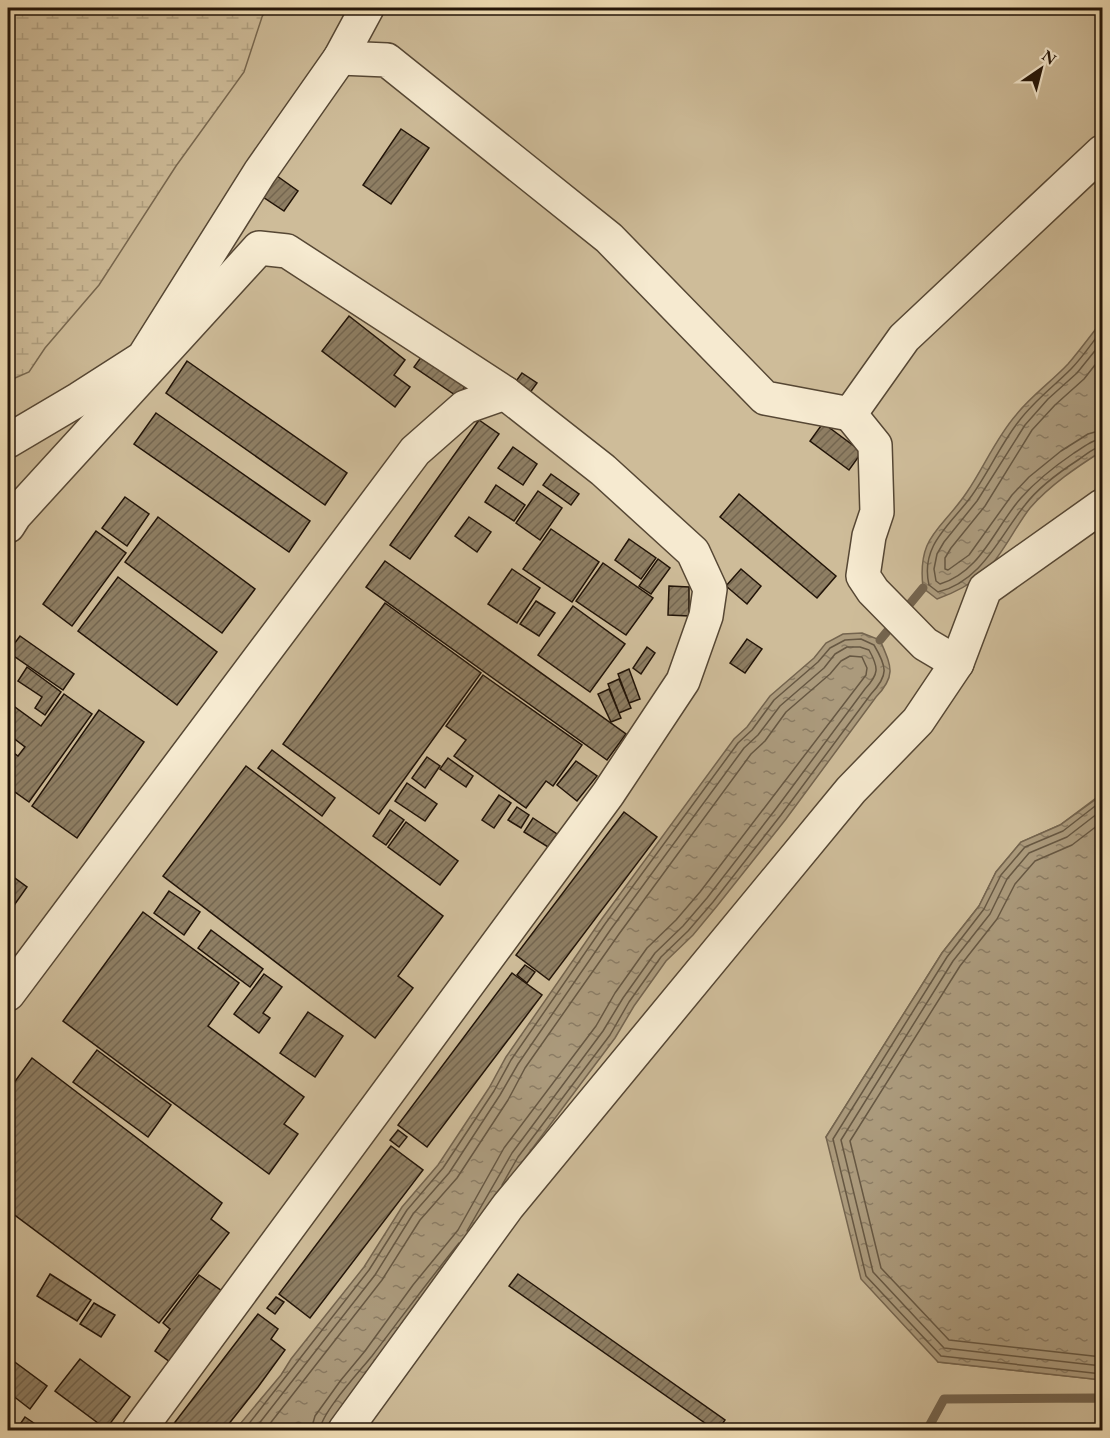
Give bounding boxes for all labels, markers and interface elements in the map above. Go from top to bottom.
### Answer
north arrow [1011,39,1071,99]
text: N [1038,45,1061,69]

